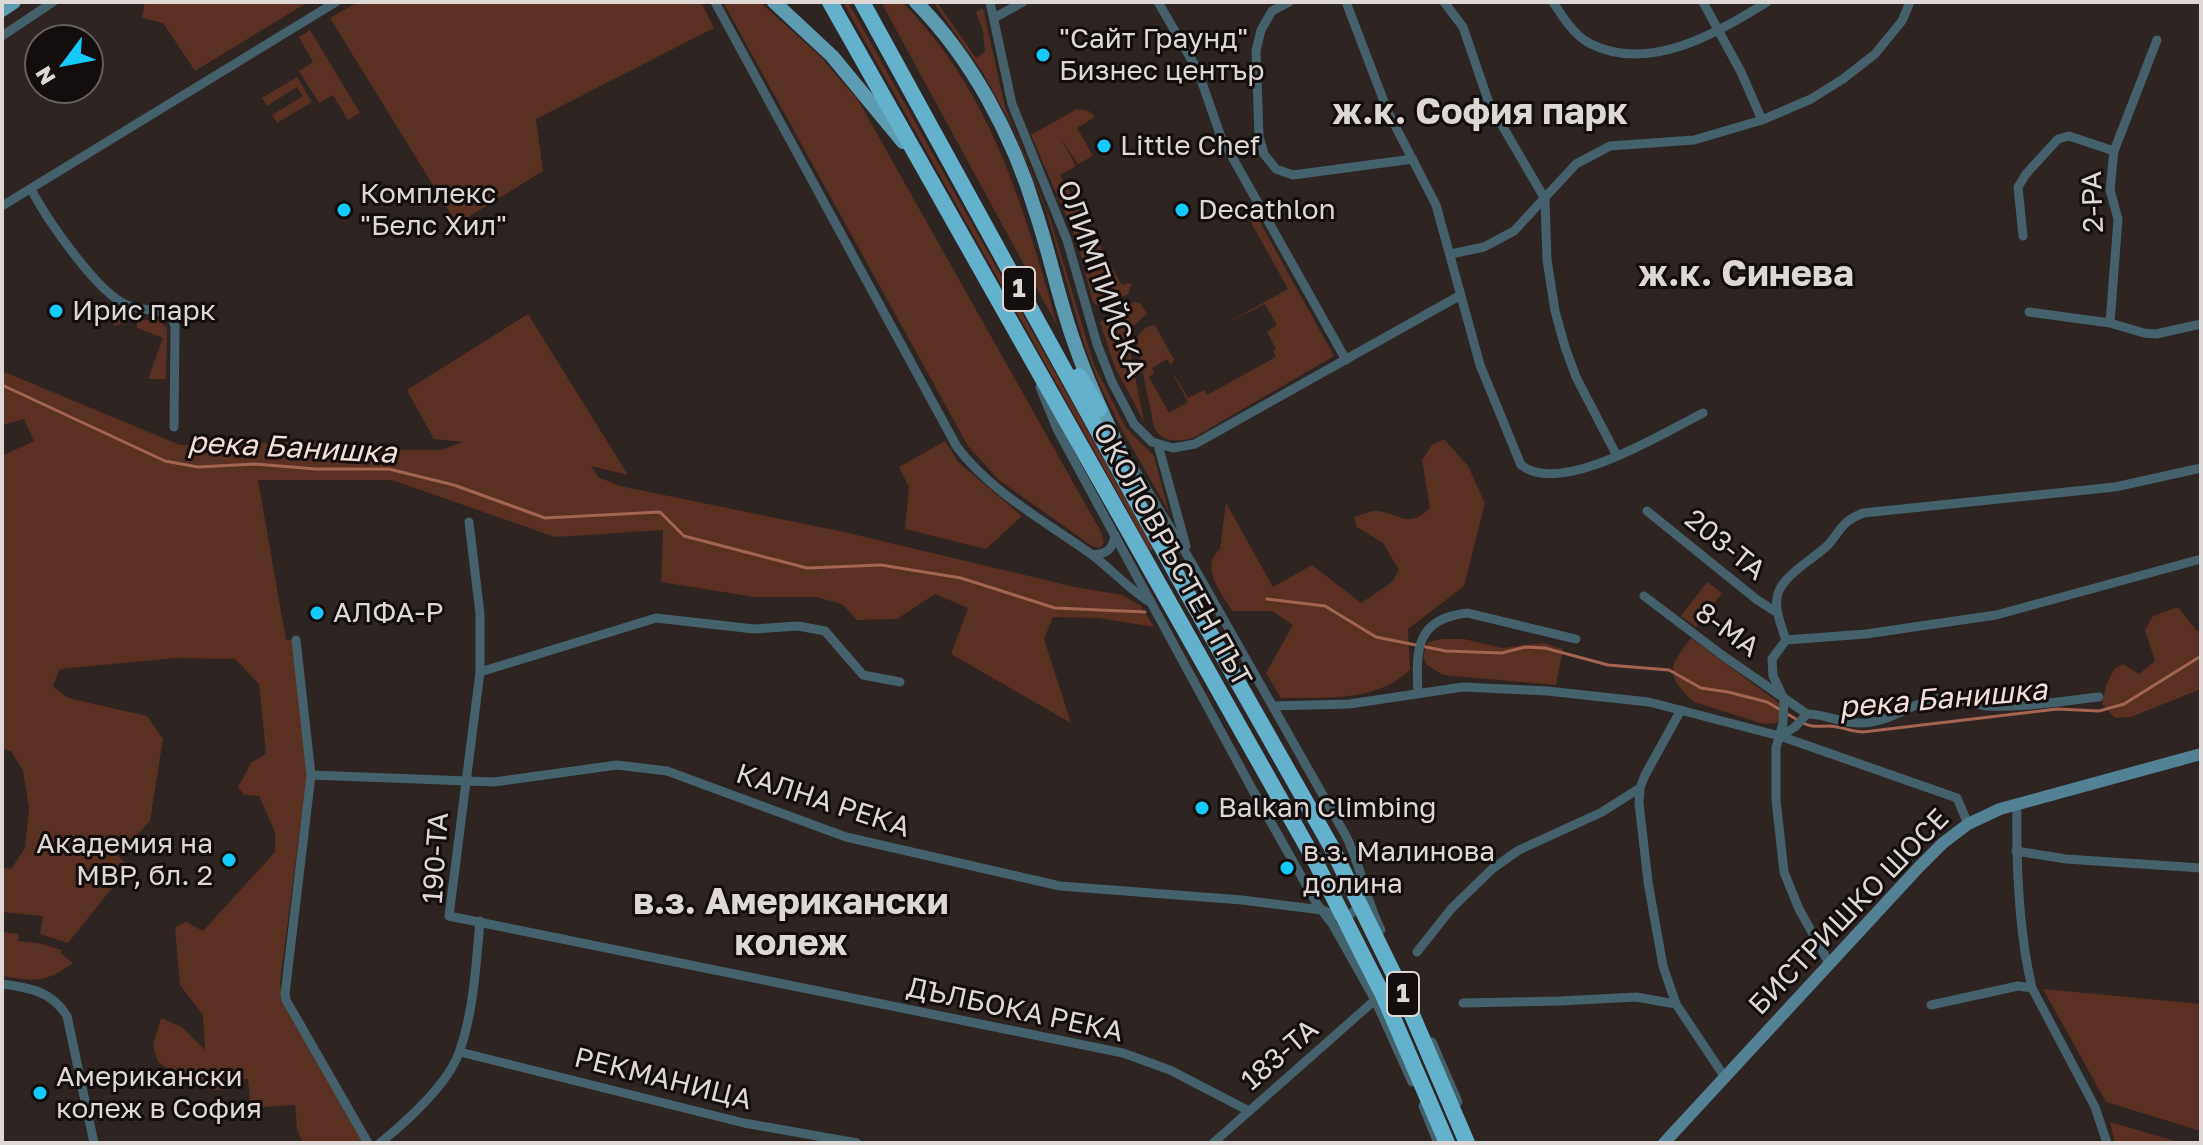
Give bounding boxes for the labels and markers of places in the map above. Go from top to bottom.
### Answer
place label: "Сайт Граунд" Бизнес център [1059,22,1264,88]
marker: "Сайт Граунд" Бизнес център [1034,46,1052,64]
place label: Little Chef [1120,129,1260,163]
marker: Little Chef [1095,137,1113,155]
place label: Комплекс "Белс Хил" [360,177,507,243]
place label: Decathlon [1198,193,1336,227]
marker: Комплекс "Белс Хил" [335,201,353,219]
marker: Decathlon [1173,201,1191,219]
place label: Ирис парк [72,294,216,328]
marker: Ирис парк [47,302,65,320]
place label: АЛФА-Р [333,596,444,630]
marker: АЛФА-Р [308,604,326,622]
place label: Balkan Climbing [1218,791,1437,825]
marker: Balkan Climbing [1193,799,1211,817]
place label: Академия на МВР, бл. 2 [36,827,213,893]
place label: в.з. Малинова долина [1303,835,1495,901]
marker: Академия на МВР, бл. 2 [220,851,238,869]
marker: в.з. Малинова долина [1278,859,1296,877]
place label: Американски колеж в София [56,1060,262,1126]
marker: Американски колеж в София [31,1084,49,1102]

